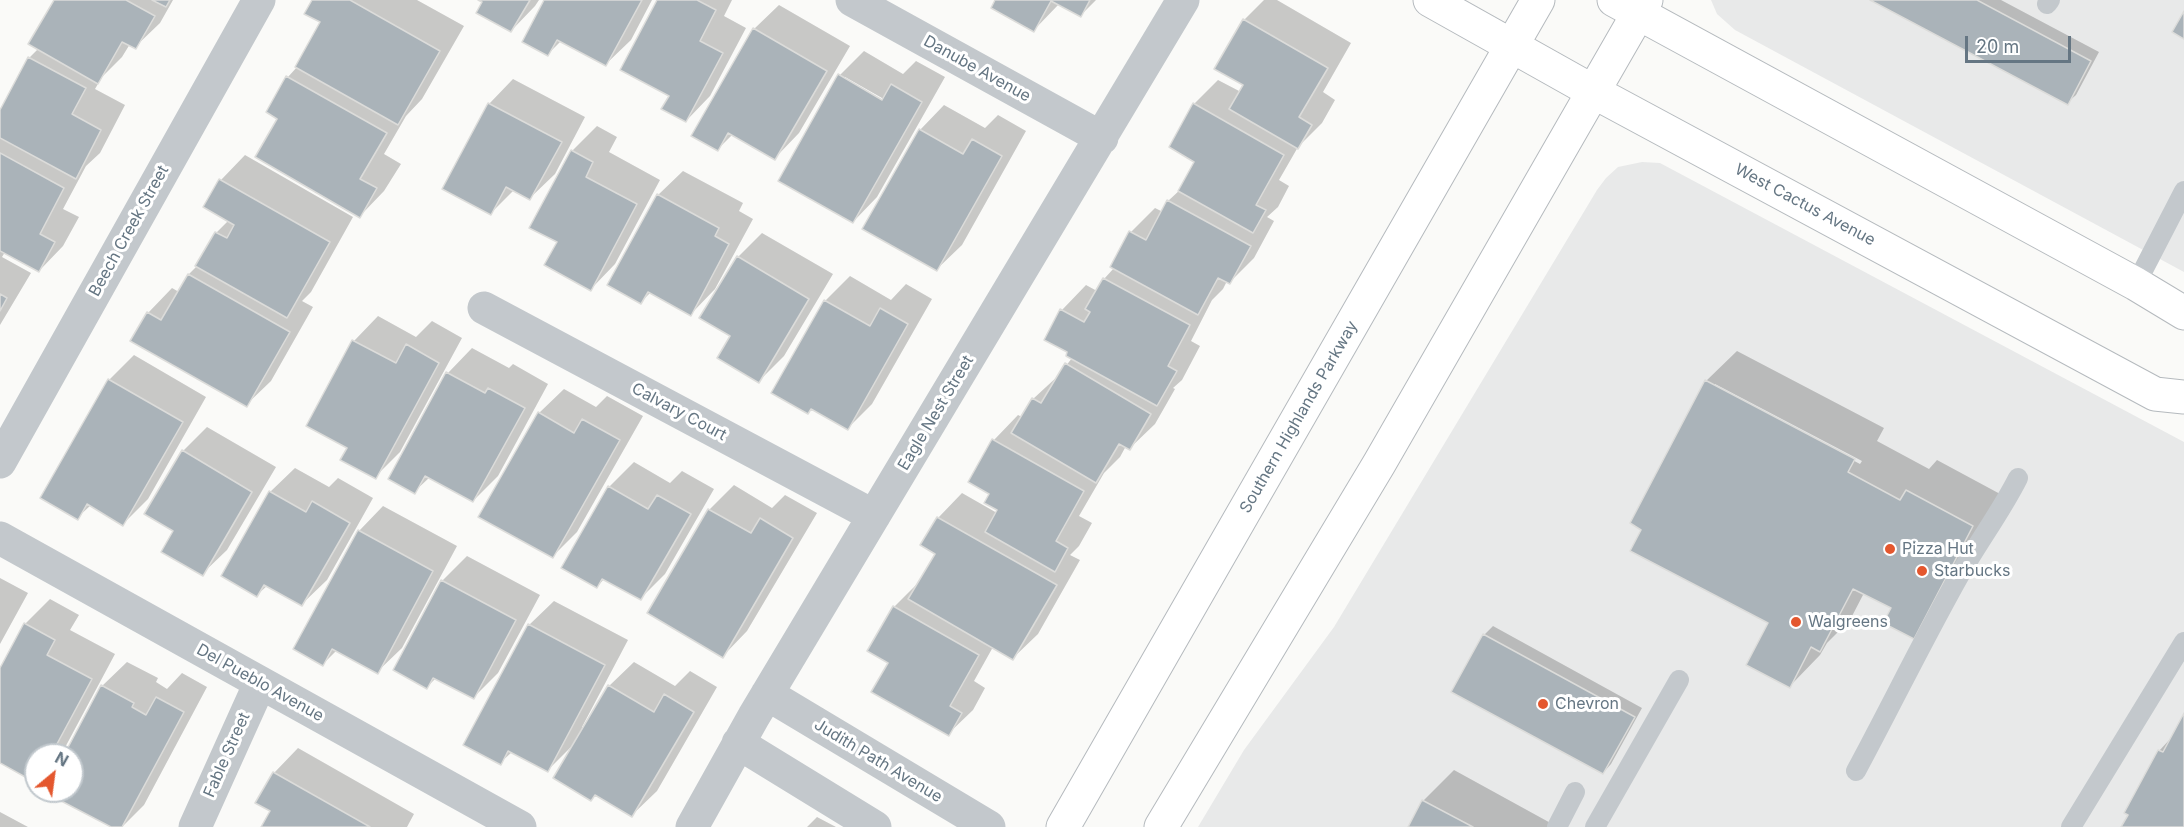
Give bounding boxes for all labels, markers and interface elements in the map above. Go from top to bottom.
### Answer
scale bar [1968,24,2074,62]
street label: Danube Avenue [920,32,1034,106]
text: 20 m [1976,36,2019,57]
street label: West Cactus Avenue [1732,160,1878,250]
street label: Beech Creek Street [85,162,173,300]
street label: Southern Highlands Parkway [1236,317,1362,517]
street label: Eagle Nest Street [894,352,978,474]
street label: Calvary Court [628,379,730,445]
place label: Pizza Hut [1902,539,1974,559]
marker: Pizza Hut [1883,542,1897,556]
place label: Starbucks [1934,561,2010,581]
marker: Starbucks [1915,564,1929,578]
place label: Walgreens [1808,612,1888,632]
marker: Walgreens [1789,615,1803,629]
street label: Del Pueblo Avenue [193,640,327,726]
place label: Chevron [1555,694,1619,714]
marker: Chevron [1536,697,1550,711]
street label: Fable Street [200,710,254,800]
street label: Judith Path Avenue [810,715,946,807]
north arrow [24,743,84,803]
text: N [52,747,72,771]

